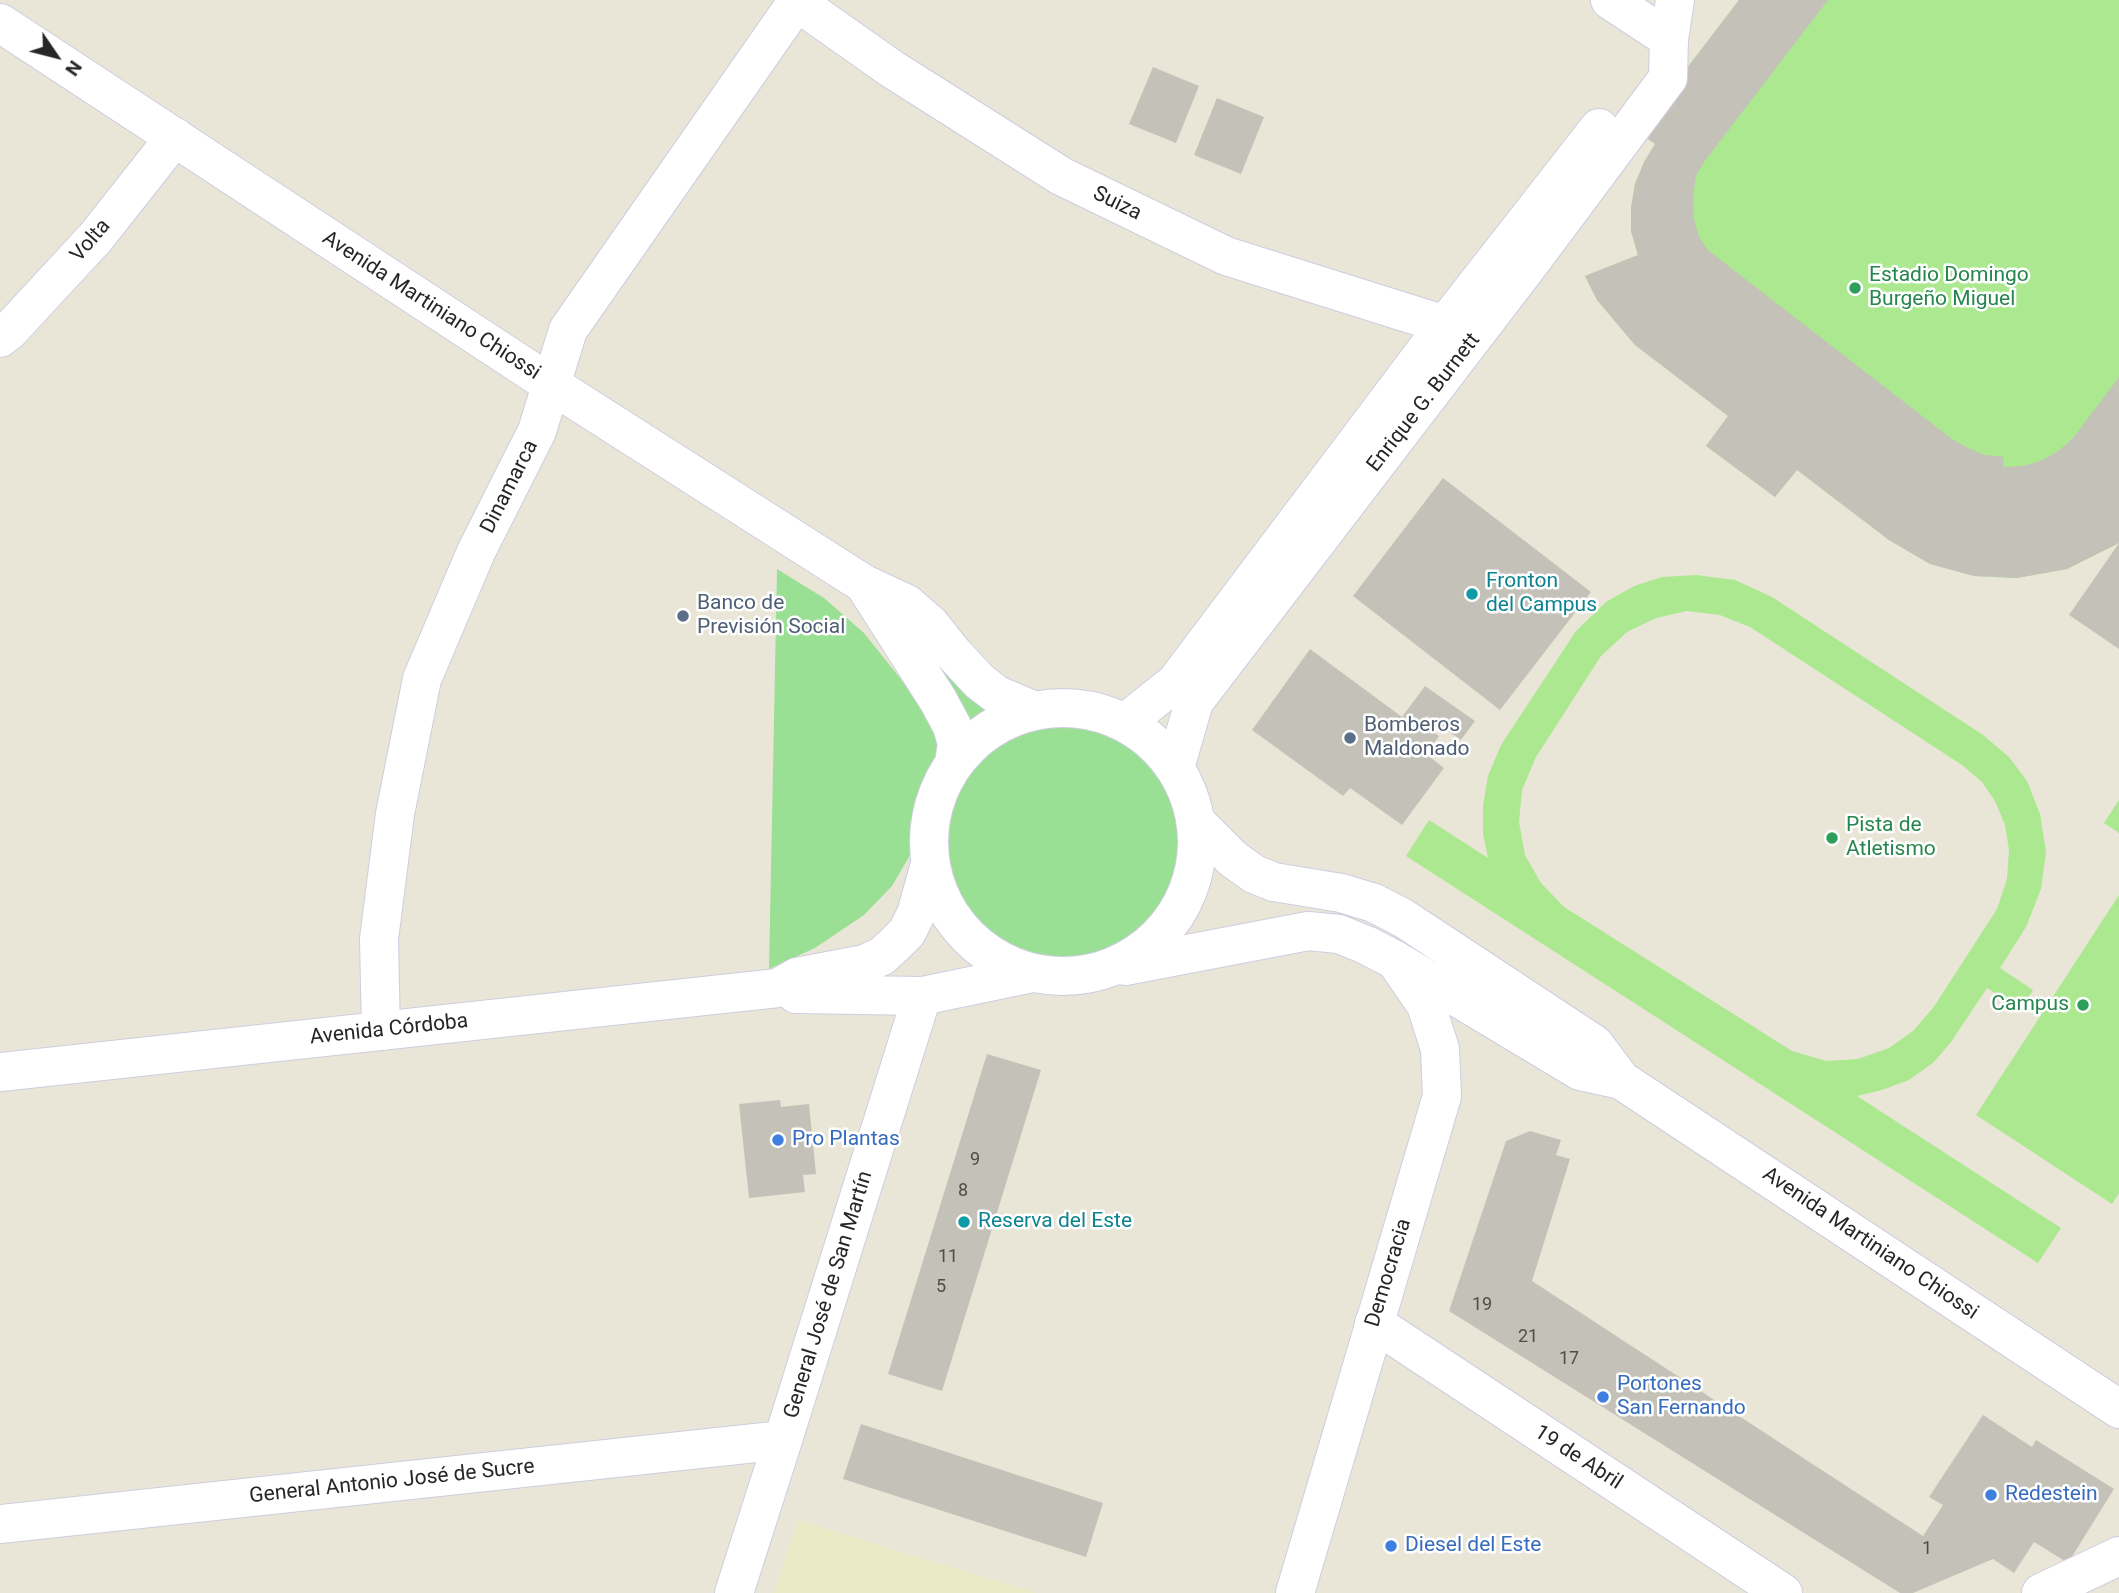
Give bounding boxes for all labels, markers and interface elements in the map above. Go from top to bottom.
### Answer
north arrow [21,21,91,91]
text: N [60,56,87,80]
street label: Suiza [1089,181,1145,227]
street label: Volta [66,215,116,267]
street label: Avenida Martiniano Chiossi [317,226,545,386]
place label: Estadio Domingo Burgeño Miguel [1869,263,2029,313]
marker: Estadio Domingo Burgeño Miguel [1847,280,1863,296]
street label: Enrique G. Burnett [1362,329,1486,477]
street label: Dinamarca [476,436,544,538]
place label: Fronton del Campus [1486,569,1597,619]
marker: Fronton del Campus [1464,586,1480,602]
place label: Banco de Previsión Social [697,591,845,641]
marker: Banco de Previsión Social [675,608,691,624]
place label: Bomberos Maldonado [1364,713,1470,763]
marker: Bomberos Maldonado [1342,730,1358,746]
place label: Pista de Atletismo [1846,813,1936,863]
marker: Pista de Atletismo [1824,830,1840,846]
place label: Campus [1991,992,2069,1018]
marker: Campus [2075,997,2091,1013]
street label: Avenida Córdoba [309,1009,469,1051]
place label: Pro Plantas [792,1127,900,1153]
marker: Pro Plantas [770,1132,786,1148]
house number: 9 [970,1149,980,1171]
street label: Avenida Martiniano Chiossi [1757,1162,1983,1326]
street label: General José de San Martín [779,1168,879,1422]
house number: 8 [958,1180,968,1202]
place label: Reserva del Este [978,1209,1132,1235]
marker: Reserva del Este [956,1214,972,1230]
street label: Democracia [1361,1216,1417,1330]
house number: 11 [938,1246,958,1268]
house number: 5 [936,1276,946,1298]
house number: 19 [1472,1294,1492,1316]
house number: 21 [1518,1326,1538,1348]
house number: 17 [1559,1348,1579,1370]
place label: Portones San Fernando [1617,1372,1746,1422]
marker: Portones San Fernando [1595,1389,1611,1405]
street label: 19 de Abril [1529,1420,1627,1496]
street label: General Antonio José de Sucre [248,1454,536,1510]
place label: Redestein [2005,1482,2098,1508]
marker: Redestein [1983,1487,1999,1503]
place label: Diesel del Este [1405,1533,1541,1559]
marker: Diesel del Este [1383,1538,1399,1554]
house number: 1 [1922,1538,1932,1560]

